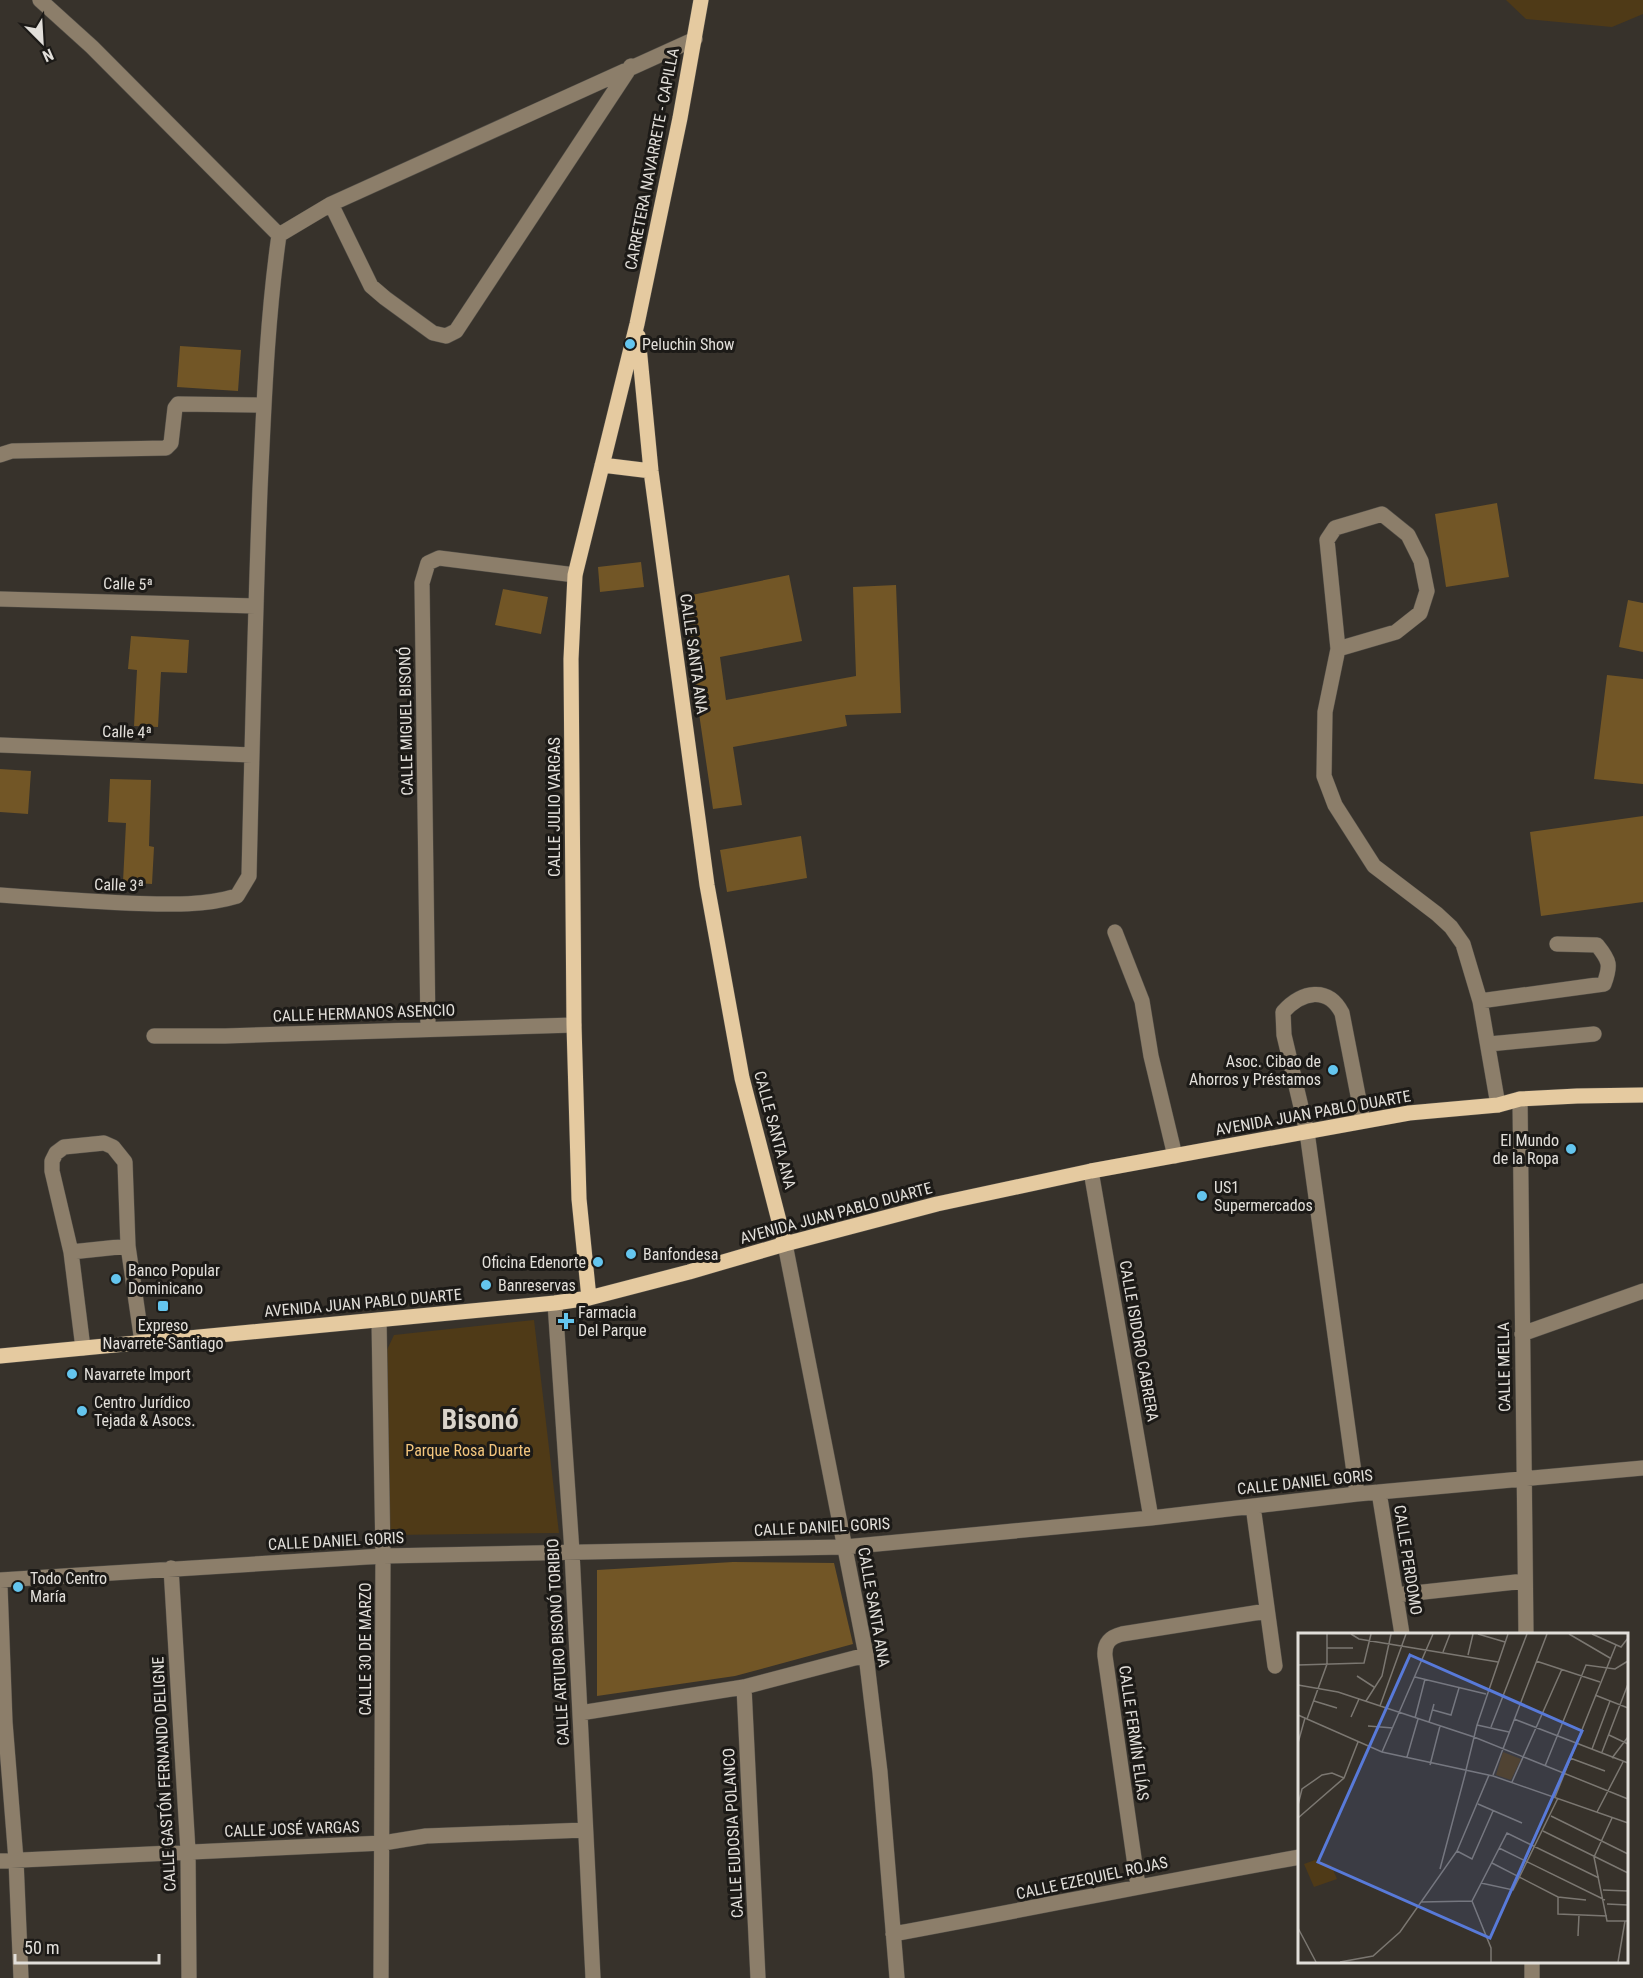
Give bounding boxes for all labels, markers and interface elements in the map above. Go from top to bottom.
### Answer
north arrow [12,12,72,72]
text: N [40,45,56,66]
street label: CARRETERA NAVARRETE - CAPILLA [621,46,683,272]
place label: Peluchin Show [642,335,734,354]
marker: Peluchin Show [623,337,637,351]
street label: Calle 5ª [103,574,153,594]
street label: CALLE SANTA ANA [676,593,712,715]
street label: CALLE MIGUEL BISONÓ [394,646,417,796]
street label: Calle 4ª [102,722,152,742]
street label: CALLE JULIO VARGAS [545,737,564,877]
street label: Calle 3ª [94,875,144,895]
street label: CALLE HERMANOS ASENCIO [272,1000,456,1026]
place label: Asoc. Cibao de Ahorros y Préstamos [1189,1052,1321,1089]
marker: Asoc. Cibao de Ahorros y Préstamos [1326,1063,1340,1077]
street label: CALLE SANTA ANA [750,1069,800,1191]
street label: AVENIDA JUAN PABLO DUARTE [1214,1086,1412,1140]
place label: El Mundo de la Ropa [1493,1131,1559,1168]
marker: El Mundo de la Ropa [1564,1142,1578,1156]
street label: AVENIDA JUAN PABLO DUARTE [738,1178,934,1248]
place label: US1 Supermercados [1214,1178,1313,1215]
marker: US1 Supermercados [1195,1189,1209,1203]
place label: Banfondesa [643,1245,718,1264]
marker: Banfondesa [624,1247,638,1261]
place label: Oficina Edenorte [482,1253,586,1272]
marker: Oficina Edenorte [591,1255,605,1269]
street label: CALLE ISIDORO CABRERA [1115,1259,1163,1423]
place label: Banco Popular Dominicano [128,1261,220,1298]
marker: Banco Popular Dominicano [109,1272,123,1286]
place label: Banreservas [498,1276,576,1295]
marker: Banreservas [479,1278,493,1292]
street label: AVENIDA JUAN PABLO DUARTE [264,1285,463,1321]
marker: Expreso Navarrete-Santiago [156,1299,170,1313]
place label: Farmacia Del Parque [578,1303,646,1340]
marker: Farmacia Del Parque [559,1314,573,1328]
place label: Expreso Navarrete-Santiago [103,1316,223,1353]
street label: CALLE MELLA [1494,1322,1514,1412]
place label: Navarrete Import [84,1365,191,1384]
marker: Navarrete Import [65,1367,79,1381]
place label: Centro Jurídico Tejada & Asocs. [94,1393,195,1430]
district label: Bisonó [441,1403,519,1436]
marker: Centro Jurídico Tejada & Asocs. [75,1404,89,1418]
park label: Parque Rosa Duarte [405,1441,531,1460]
street label: CALLE DANIEL GORIS [1236,1465,1374,1499]
street label: CALLE PERDOMO [1390,1504,1426,1616]
street label: CALLE DANIEL GORIS [753,1514,891,1540]
street label: CALLE DANIEL GORIS [267,1528,405,1554]
street label: CALLE ARTURO BISONÓ TORIBIO [542,1538,573,1746]
street label: CALLE SANTA ANA [854,1546,894,1668]
place label: Todo Centro María [30,1569,107,1606]
marker: Todo Centro María [11,1580,25,1594]
street label: CALLE 30 DE MARZO [356,1582,375,1716]
inset map [1298,1633,1628,1963]
street label: CALLE GASTÓN FERNANDO DELIGNE [147,1656,180,1892]
street label: CALLE FERMÍN ELÍAS [1115,1664,1153,1802]
street label: CALLE EUDOSIA POLANCO [719,1748,747,1918]
street label: CALLE JOSÉ VARGAS [224,1817,360,1841]
street label: CALLE EZEQUIEL ROJAS [1014,1853,1170,1903]
scale bar [15,1927,159,1965]
text: 50 m [24,1937,59,1958]

